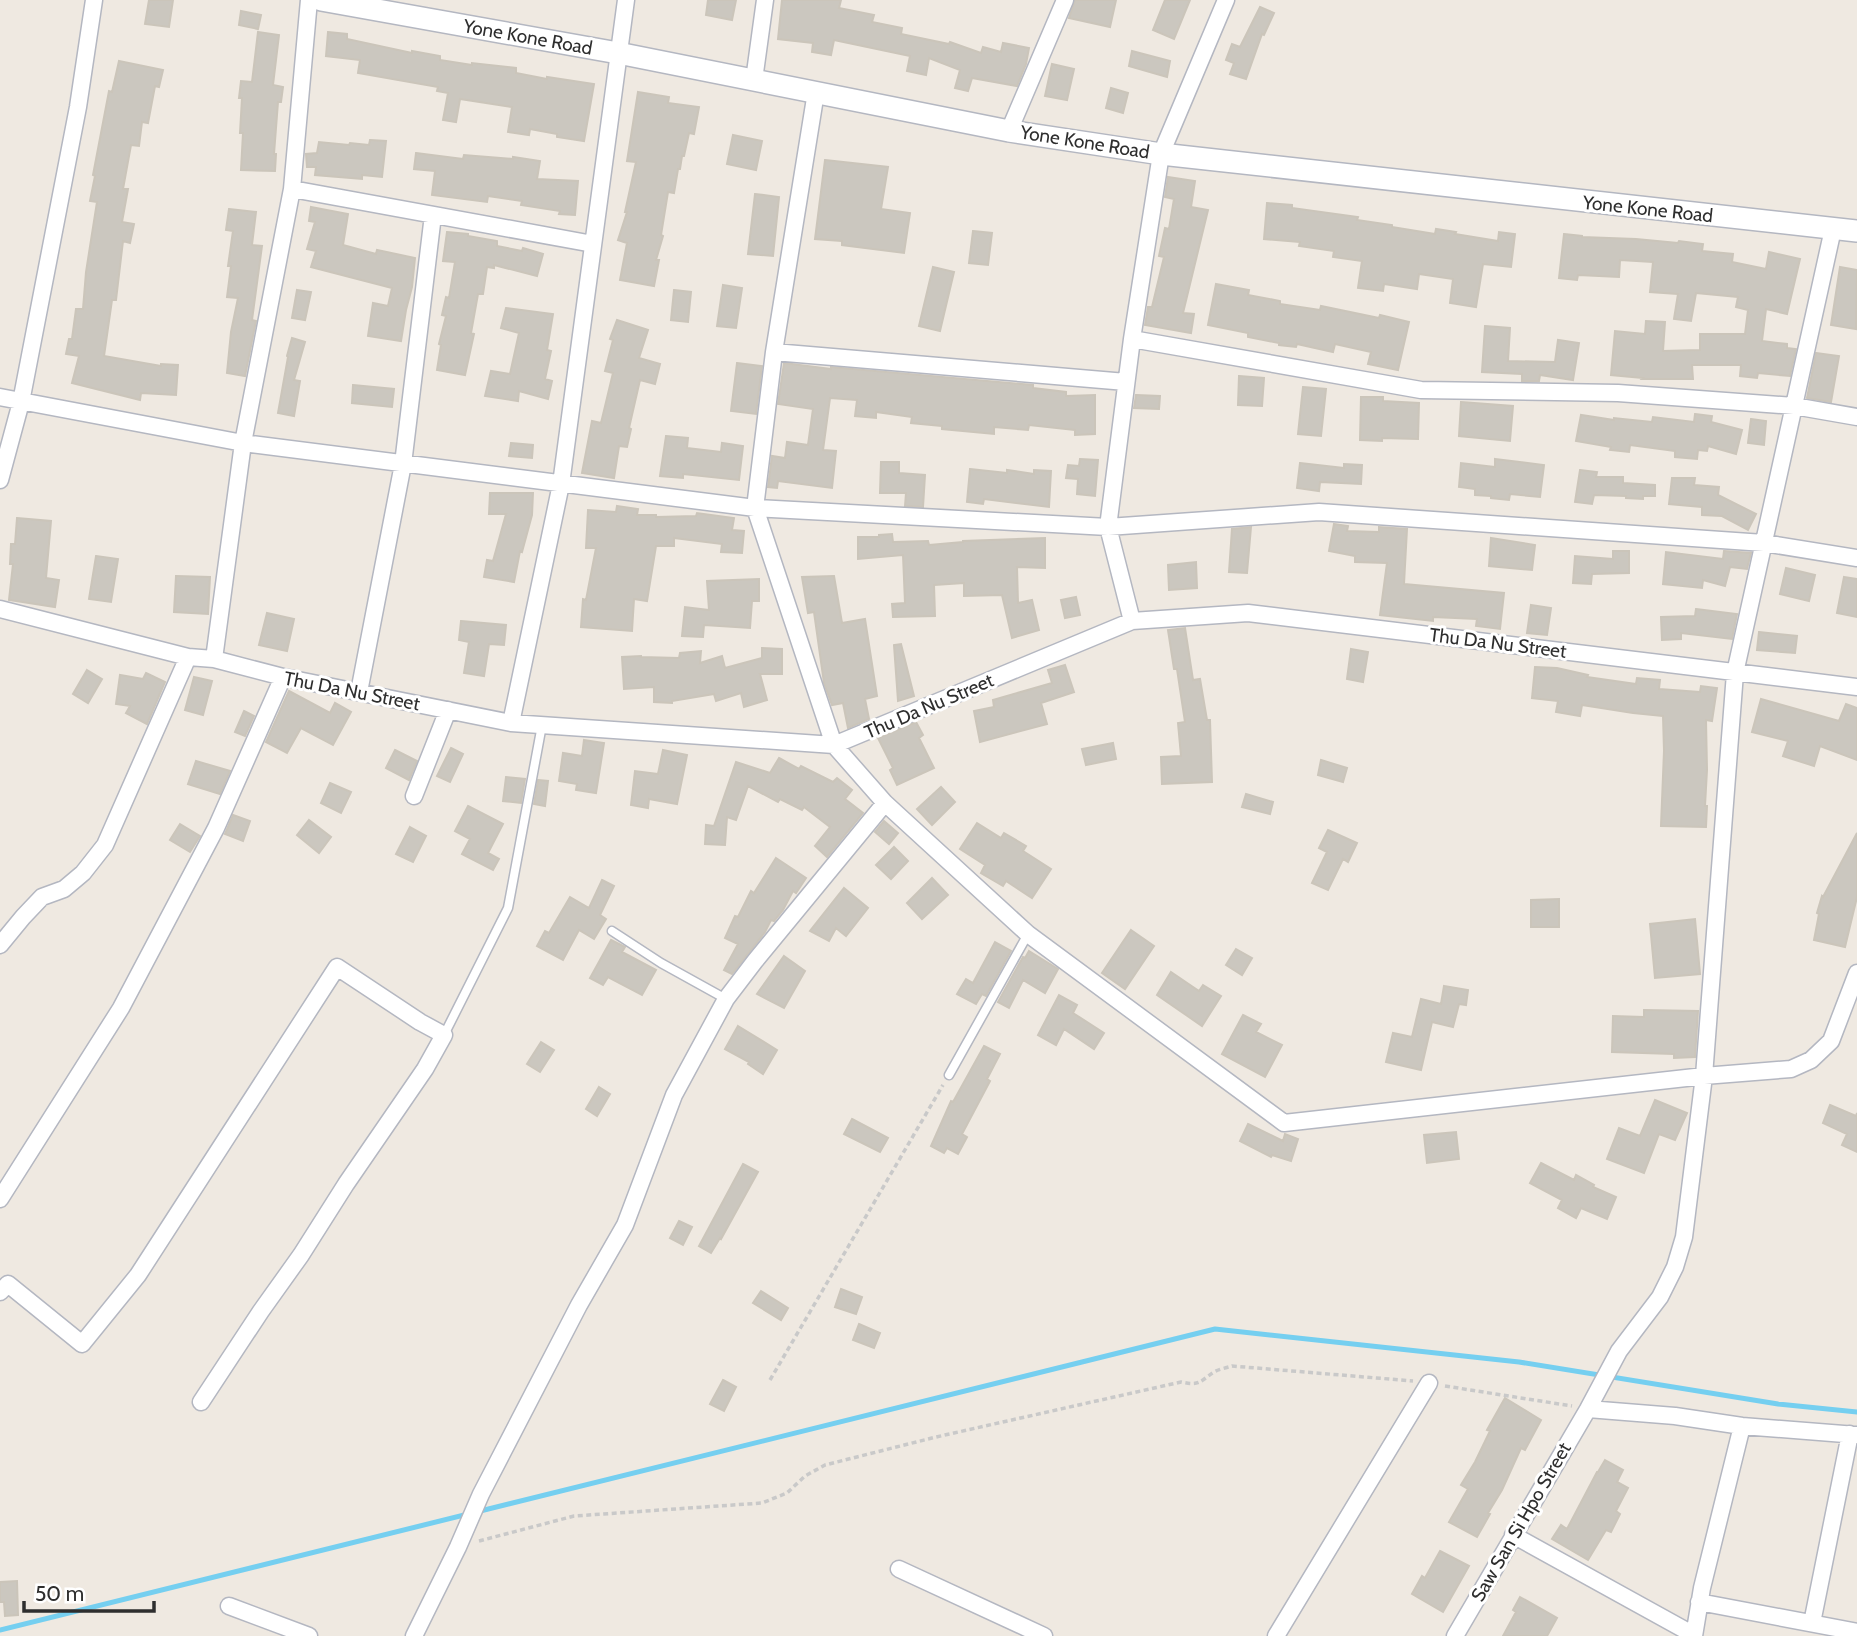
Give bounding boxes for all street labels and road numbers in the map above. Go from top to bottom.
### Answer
street label: Yone Kone Road [461,14,594,60]
street label: Yone Kone Road [1018,120,1151,164]
street label: Yone Kone Road [1581,191,1714,227]
street label: Thu Da Nu Street [1428,623,1568,663]
street label: Thu Da Nu Street [282,667,422,716]
street label: Thu Da Nu Street [861,668,997,744]
street label: Saw San Si Hpo Street [1466,1438,1576,1606]

